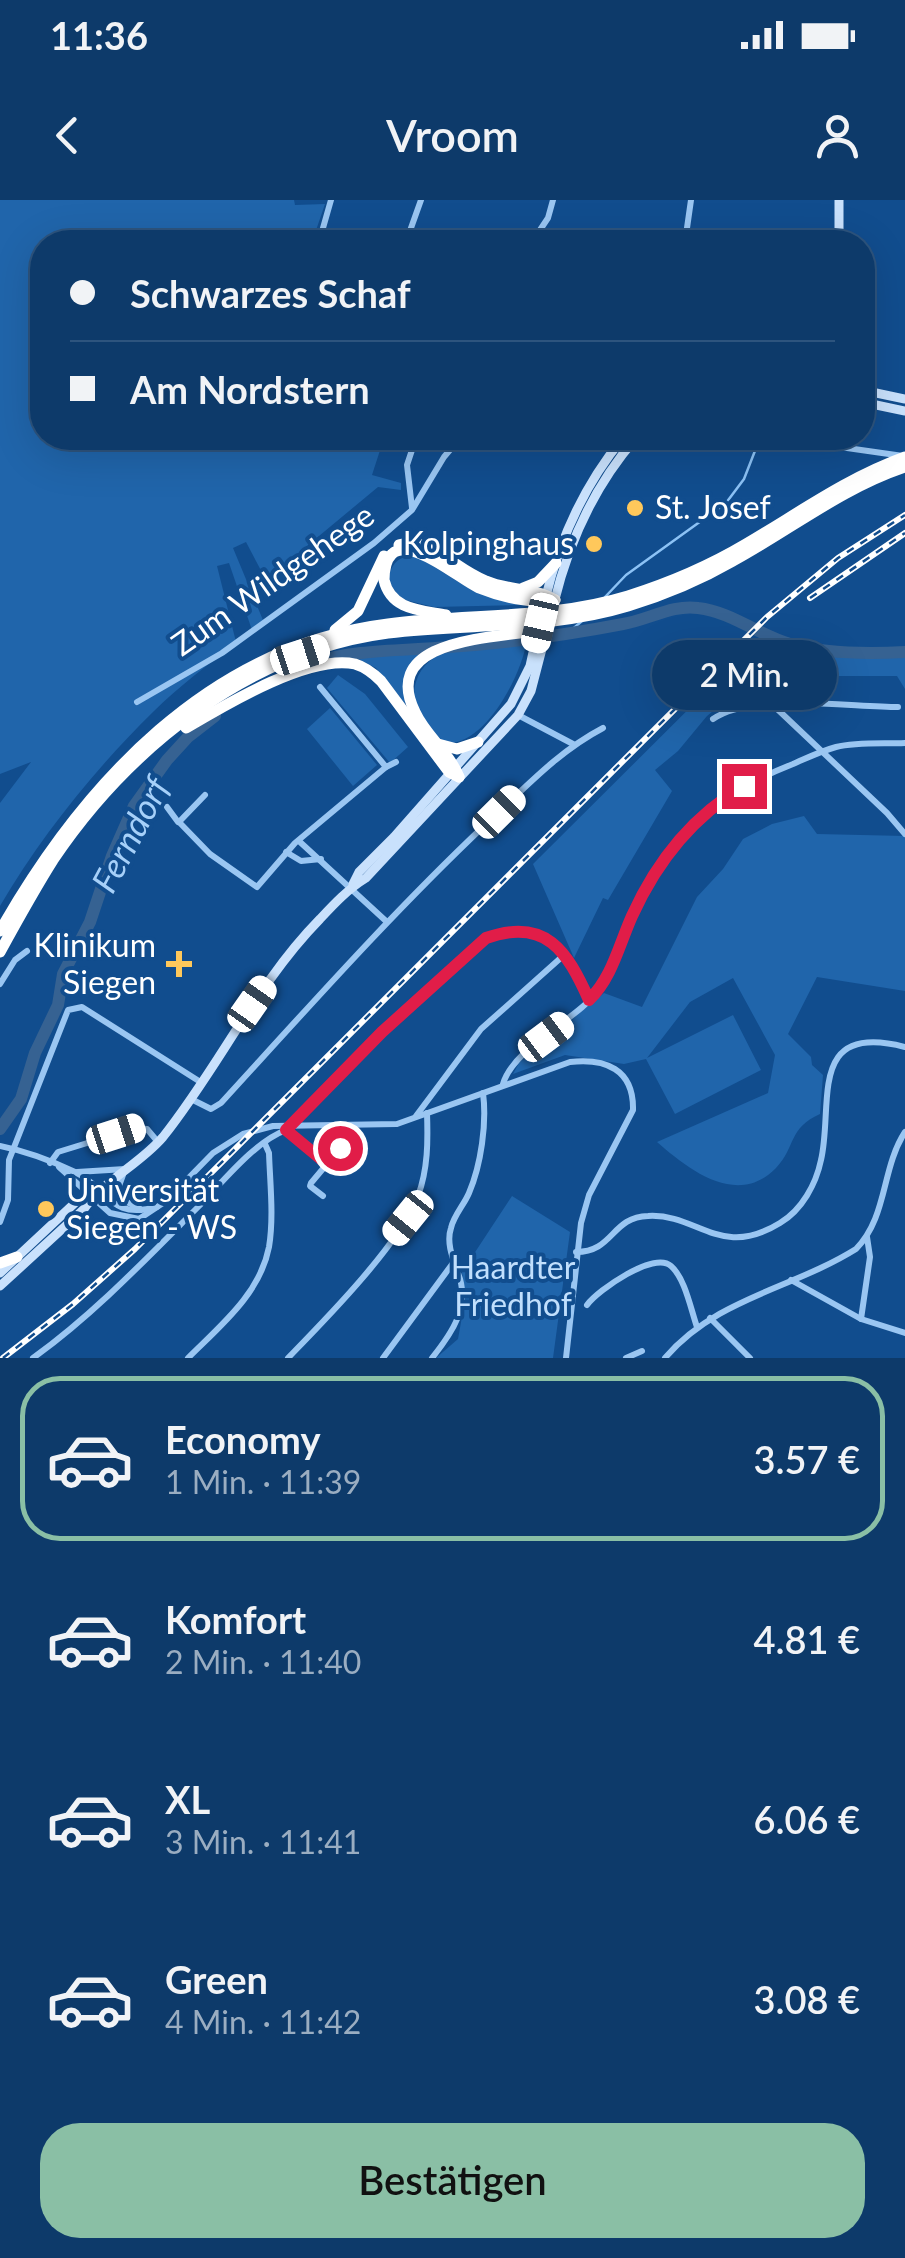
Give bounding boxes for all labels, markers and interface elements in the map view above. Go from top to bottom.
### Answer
text: 11:36 [50,12,148,58]
icon: back [40,108,95,163]
text: Vroom [386,108,519,162]
icon: person [810,108,865,163]
text: Schwarzes Schaf [130,270,411,316]
text: Am Nordstern [130,366,370,412]
place label: St. Josef [655,487,771,526]
street label: Zum Wildgehege [164,495,381,663]
marker: St. Josef [624,497,646,519]
place label: Kolpinghaus [403,523,574,562]
marker: Kolpinghaus [583,533,605,555]
car [519,590,561,656]
car [267,631,333,679]
callout: 2 Min. [652,641,836,711]
text: 2 Min. [700,655,789,694]
route end [722,764,767,809]
water label: Ferndorf [82,768,178,899]
car [467,780,531,844]
place label: Klinikum Siegen [34,925,156,1001]
marker: Klinikum Siegen [166,951,192,977]
car [223,971,281,1037]
car [513,1007,579,1067]
car [83,1110,149,1158]
route start [318,1126,363,1171]
place label: Universität Siegen - WS [66,1170,237,1246]
car [377,1185,439,1251]
marker: Universität Siegen - WS [35,1198,57,1220]
park label: Haardter Friedhof [451,1247,576,1323]
icon: car [45,1414,135,1504]
text: Economy [165,1416,320,1462]
text: 3.57 € [753,1436,860,1482]
text: 1 Min. · 11:39 [165,1462,361,1501]
icon: car [45,1594,135,1684]
text: Komfort [165,1596,306,1642]
text: 4.81 € [753,1616,860,1662]
text: 2 Min. · 11:40 [165,1642,361,1681]
icon: car [45,1774,135,1864]
text: XL [165,1776,210,1822]
text: 6.06 € [753,1796,860,1842]
text: 3 Min. · 11:41 [165,1822,361,1861]
icon: car [45,1954,135,2044]
text: Green [165,1956,268,2002]
text: 3.08 € [753,1976,860,2022]
text: 4 Min. · 11:42 [165,2002,361,2041]
button: Bestätigen [40,2123,865,2238]

